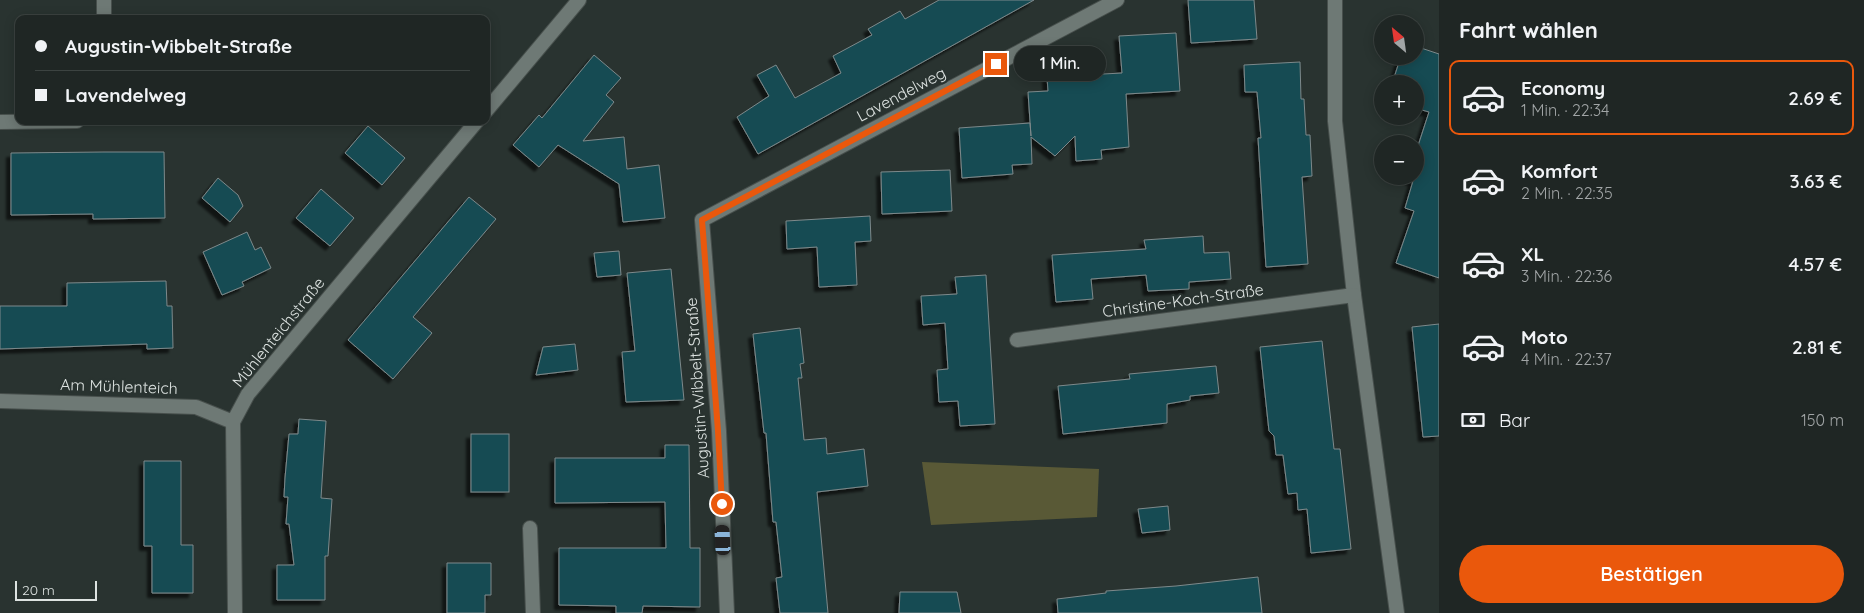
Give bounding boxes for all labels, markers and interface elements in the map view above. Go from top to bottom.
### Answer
north arrow [1374,15,1424,65]
map controls [1374,15,1424,185]
text: Fahrt wählen [1459,16,1598,44]
text: Augustin-Wibbelt-Straße [65,34,292,58]
callout: 1 Min. [1014,46,1106,82]
route end [985,53,1007,75]
text: 1 Min. [1040,53,1080,73]
street label: Lavendelweg [853,62,949,126]
button: + [1374,75,1424,125]
icon: car [1461,75,1506,120]
text: Economy [1521,76,1605,100]
text: Lavendelweg [65,83,186,107]
text: 2.69 € [1788,86,1842,110]
text: 1 Min. · 22:34 [1521,100,1609,120]
button: − [1374,135,1424,185]
icon: car [1461,158,1506,203]
text: Komfort [1521,159,1598,183]
text: 3.63 € [1790,169,1842,193]
text: 2 Min. · 22:35 [1521,183,1613,203]
icon: car [1461,241,1506,286]
text: XL [1521,242,1544,266]
text: 4.57 € [1788,252,1842,276]
text: 3 Min. · 22:36 [1521,266,1612,286]
street label: Mühlenteichstraße [228,273,328,391]
street label: Christine-Koch-Straße [1101,279,1265,321]
street label: Augustin-Wibbelt-Straße [681,297,713,479]
icon: car [1461,324,1506,369]
text: Moto [1521,325,1568,349]
text: 2.81 € [1792,335,1842,359]
text: 4 Min. · 22:37 [1521,349,1612,369]
street label: Am Mühlenteich [60,374,178,398]
icon: cash [1459,406,1487,434]
text: Bar [1499,408,1530,432]
text: 150 m [1801,410,1844,430]
route start [711,493,733,515]
car [714,525,731,555]
button: Bestätigen [1459,545,1844,603]
scale bar [15,578,98,601]
text: 20 m [22,581,55,599]

